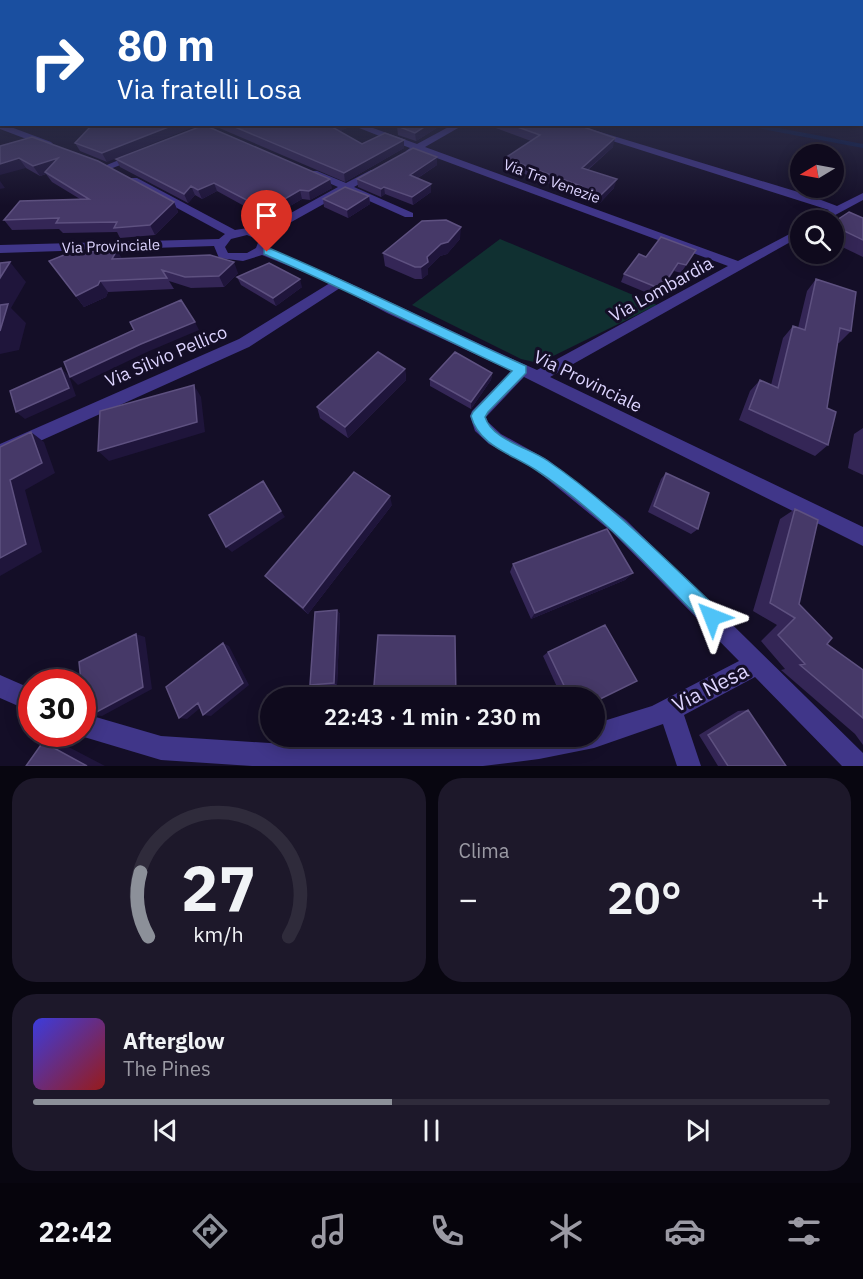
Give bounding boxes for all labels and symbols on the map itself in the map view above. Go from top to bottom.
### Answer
north arrow [790,144,844,198]
street label: Via Tre Venezie [501,155,603,207]
pin [241,190,292,252]
street label: Via Provinciale [62,235,160,257]
street label: Via Lombardia [605,251,717,327]
street label: Via Silvio Pellico [102,320,230,392]
street label: Via Provinciale [530,345,646,417]
position arrow [680,585,744,649]
street label: Via Nesa [667,656,753,718]
speed limit sign: 30 [18,669,96,747]

